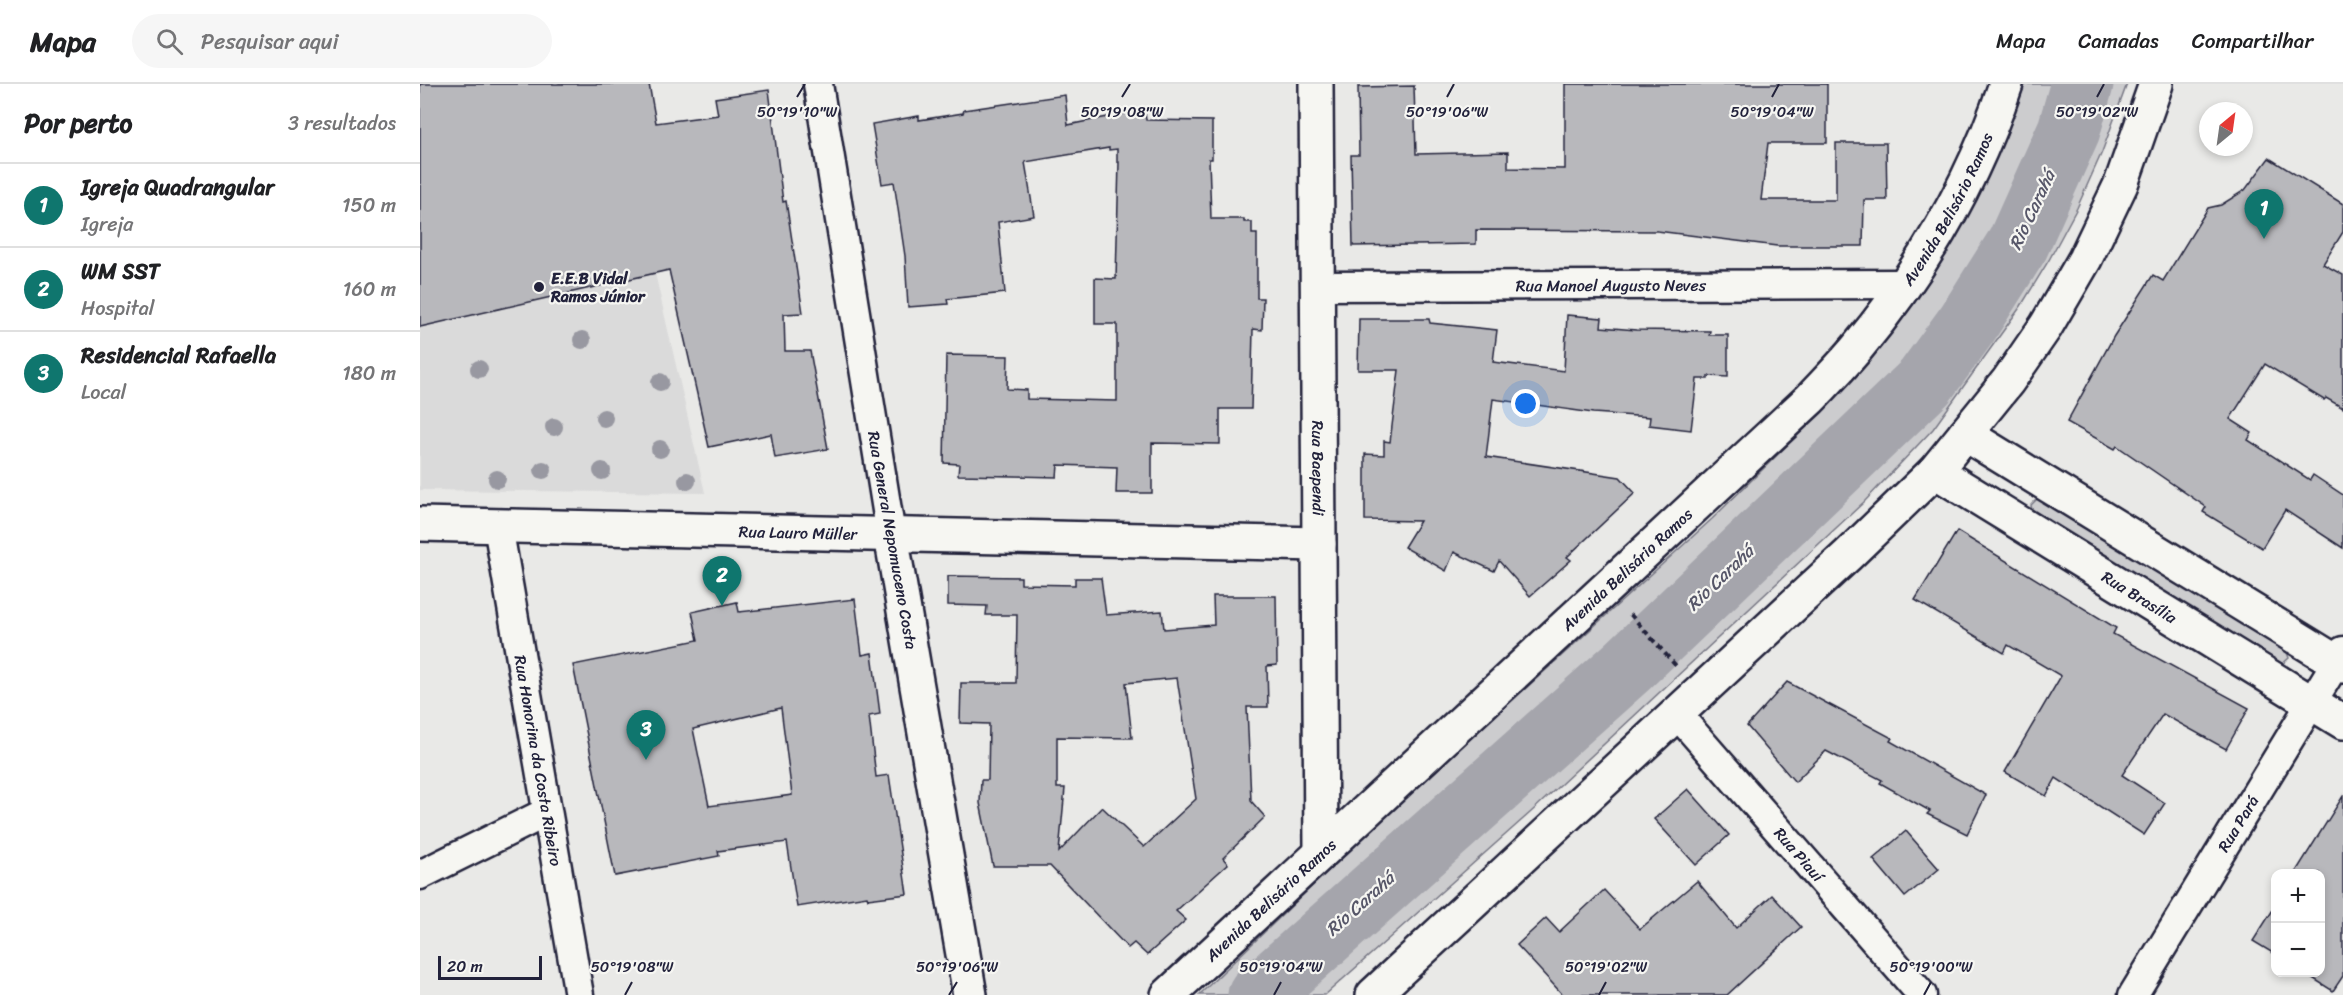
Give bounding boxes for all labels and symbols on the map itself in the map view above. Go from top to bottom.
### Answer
text: 50°19'10"W [757,99,837,125]
text: 50°19'08"W [1081,99,1164,125]
text: 50°19'06"W [1406,99,1488,125]
text: 50°19'04"W [1731,99,1814,125]
text: 50°19'02"W [2056,99,2139,125]
north arrow [2199,102,2253,156]
street label: Avenida Belisário Ramos [1894,127,2002,293]
water label: Rio Carahá [2000,162,2066,255]
pin: 1 [2244,190,2284,239]
place label: E.E.B Vidal Ramos Júnior [550,264,646,311]
street label: Rua Manoel Augusto Neves [1516,271,1707,300]
marker: E.E.B Vidal Ramos Júnior [532,280,546,294]
your location [1511,389,1540,418]
street label: Rua Baependi [1303,420,1333,516]
street label: Rua General Nepomuceno Costa [859,429,926,651]
street label: Avenida Belisário Ramos [1554,500,1700,639]
street label: Rua Lauro Müller [738,517,859,549]
water label: Rio Carahá [1678,535,1764,619]
pin: 2 [702,556,742,606]
street label: Rua Brasília [2096,563,2183,632]
street label: Rua Honorina da Costa Ribeiro [506,653,570,868]
pin: 3 [626,710,666,760]
street label: Rua Pará [2209,789,2267,858]
street label: Rua Piauí [1766,820,1833,891]
street label: Avenida Belisário Ramos [1198,831,1344,970]
water label: Rio Carahá [1318,862,1404,944]
scale bar [438,953,542,980]
text: 50°19'08"W [591,954,674,980]
text: 50°19'06"W [916,954,998,980]
text: 50°19'04"W [1240,954,1323,980]
text: 50°19'02"W [1565,954,1648,980]
text: 50°19'00"W [1889,954,1973,980]

